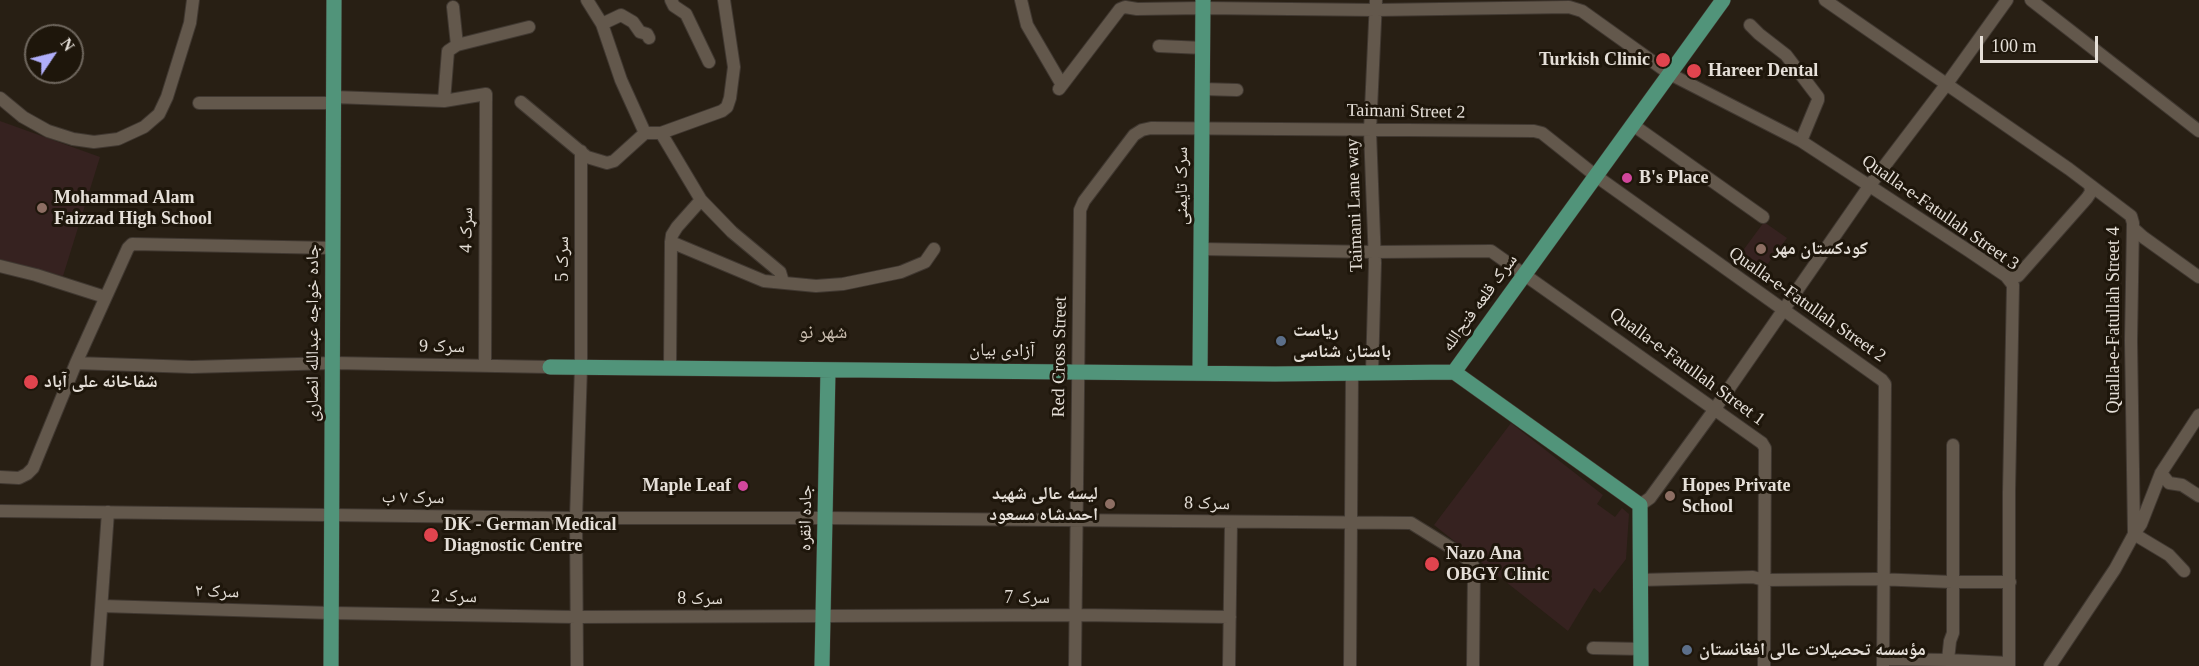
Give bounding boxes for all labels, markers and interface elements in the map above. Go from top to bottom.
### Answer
north arrow [24,24,84,84]
scale bar [1983,24,2102,62]
text: N [57,35,78,54]
text: 100 m [1991,36,2037,56]
place label: Turkish Clinic [1539,49,1650,71]
marker: Turkish Clinic [1654,51,1672,69]
place label: Hareer Dental [1708,60,1818,82]
marker: Hareer Dental [1685,62,1703,80]
street label: Taimani Street 2 [1346,100,1466,124]
street label: Taimani Lane way [1342,138,1368,272]
street label: سرک تایمنی [1171,147,1193,225]
street label: Qualla-e-Fatullah Street 3 [1857,151,2023,275]
place label: B's Place [1639,167,1708,189]
marker: B's Place [1620,171,1634,185]
place label: Mohammad Alam Faizzad High School [54,187,212,230]
marker: Mohammad Alam Faizzad High School [35,201,49,215]
street label: سړک 4 [456,207,478,253]
street label: Qualla-e-Fatullah Street 4 [2103,227,2125,413]
street label: سرک 5 [552,236,574,282]
place label: کودکستان مهر [1773,238,1868,260]
marker: کودکستان مهر [1754,242,1768,256]
street label: Qualla-e-Fatullah Street 2 [1724,243,1890,367]
street label: جاده خواجه عبدالله انصاری [302,244,324,422]
street label: سرک قلعه فتح‌الله [1437,250,1523,356]
street label: Red Cross Street [1048,296,1072,418]
street label: Qualla-e-Fatullah Street 1 [1605,303,1769,431]
place label: ریاست باستان شناسی [1293,320,1391,362]
district label: شهر نو [799,321,847,345]
marker: ریاست باستان شناسی [1274,334,1288,348]
street label: سرک 9 [419,336,465,358]
street label: آزادی بیان [969,340,1035,362]
place label: شفاخانه علی آباد [44,371,158,393]
marker: شفاخانه علی آباد [22,373,40,391]
place label: Maple Leaf [643,475,731,497]
place label: Hopes Private School [1682,475,1790,518]
marker: Maple Leaf [736,479,750,493]
place label: لیسه عالی شهید احمدشاه مسعود [989,483,1098,526]
street label: جاده انقره [795,485,817,551]
street label: سرک ۷ ب [381,487,445,509]
marker: Hopes Private School [1663,489,1677,503]
street label: سرک 8 [1184,493,1230,515]
marker: لیسه عالی شهید احمدشاه مسعود [1103,497,1117,511]
place label: DK - German Medical Diagnostic Centre [444,514,616,556]
marker: DK - German Medical Diagnostic Centre [422,526,440,544]
place label: Nazo Ana OBGY Clinic [1446,543,1550,586]
marker: Nazo Ana OBGY Clinic [1423,555,1441,573]
street label: سرک ۲ [194,580,240,604]
street label: سرک 2 [431,586,477,608]
street label: سرک 7 [1004,587,1050,609]
street label: سرک 8 [677,588,723,610]
place label: مؤسسه تحصیلات عالی افغانستان [1699,639,1926,661]
marker: مؤسسه تحصیلات عالی افغانستان [1680,643,1694,657]

